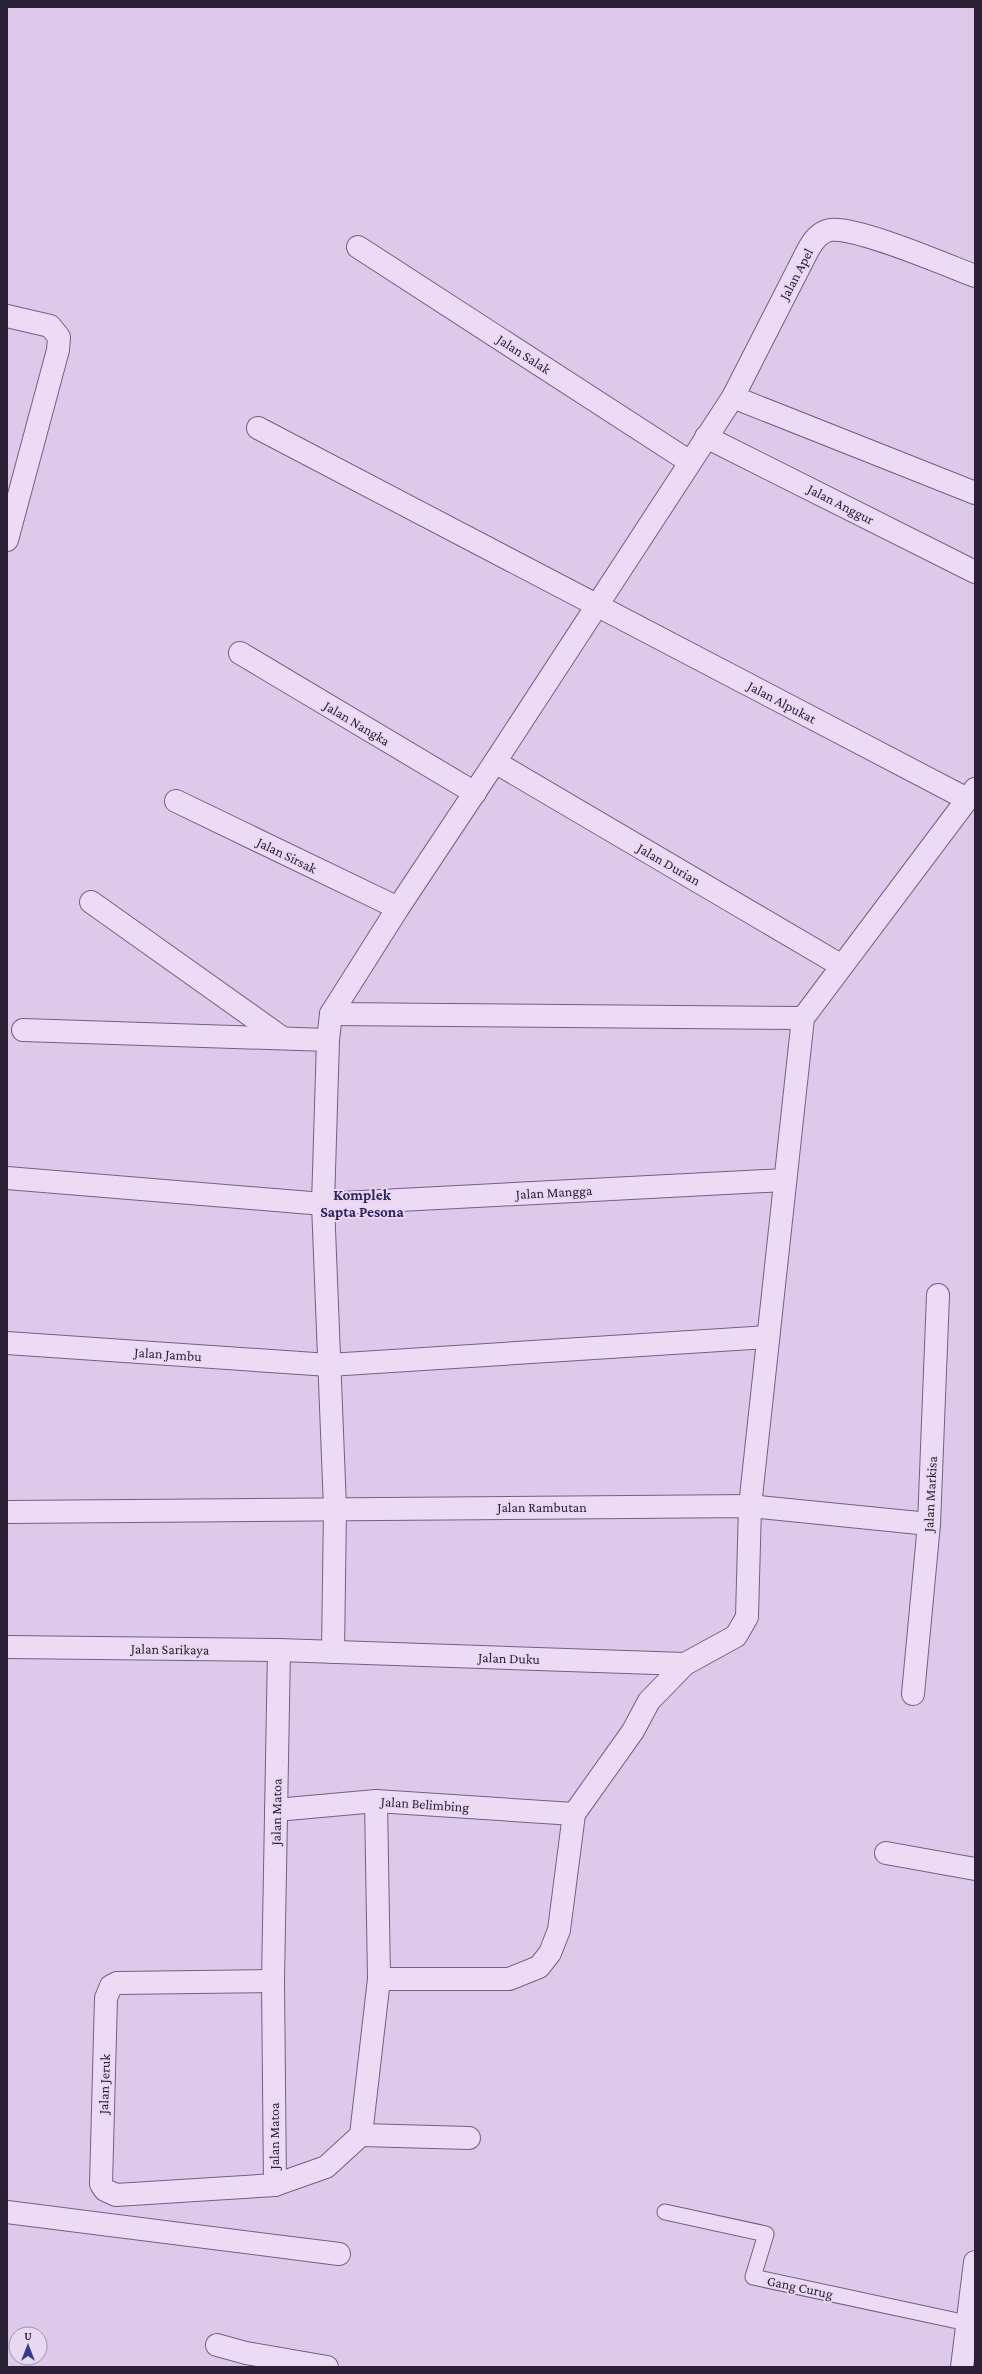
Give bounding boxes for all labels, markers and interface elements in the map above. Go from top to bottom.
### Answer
street label: Jalan Apel [775,245,816,304]
street label: Jalan Salak [492,330,554,377]
street label: Jalan Anggur [803,480,877,528]
street label: Jalan Alpukat [743,676,819,727]
street label: Jalan Nangka [319,696,393,749]
street label: Jalan Sirsak [253,833,320,877]
street label: Jalan Durian [633,838,704,889]
street label: Jalan Mangga [513,1182,593,1202]
district label: Komplek Sapta Pesona [320,1187,404,1220]
street label: Jalan Jambu [132,1344,203,1364]
street label: Jalan Markisa [920,1455,940,1534]
street label: Jalan Rambutan [495,1499,587,1515]
street label: Jalan Sarikaya [129,1640,210,1658]
street label: Jalan Duku [476,1649,541,1667]
street label: Jalan Matoa [267,1778,285,1848]
street label: Jalan Belimbing [378,1793,470,1815]
street label: Jalan Jeruk [95,2053,113,2116]
street label: Jalan Matoa [266,2102,282,2172]
street label: Gang Curug [766,2272,835,2302]
north arrow [8,2326,48,2366]
text: U [24,2330,32,2342]

